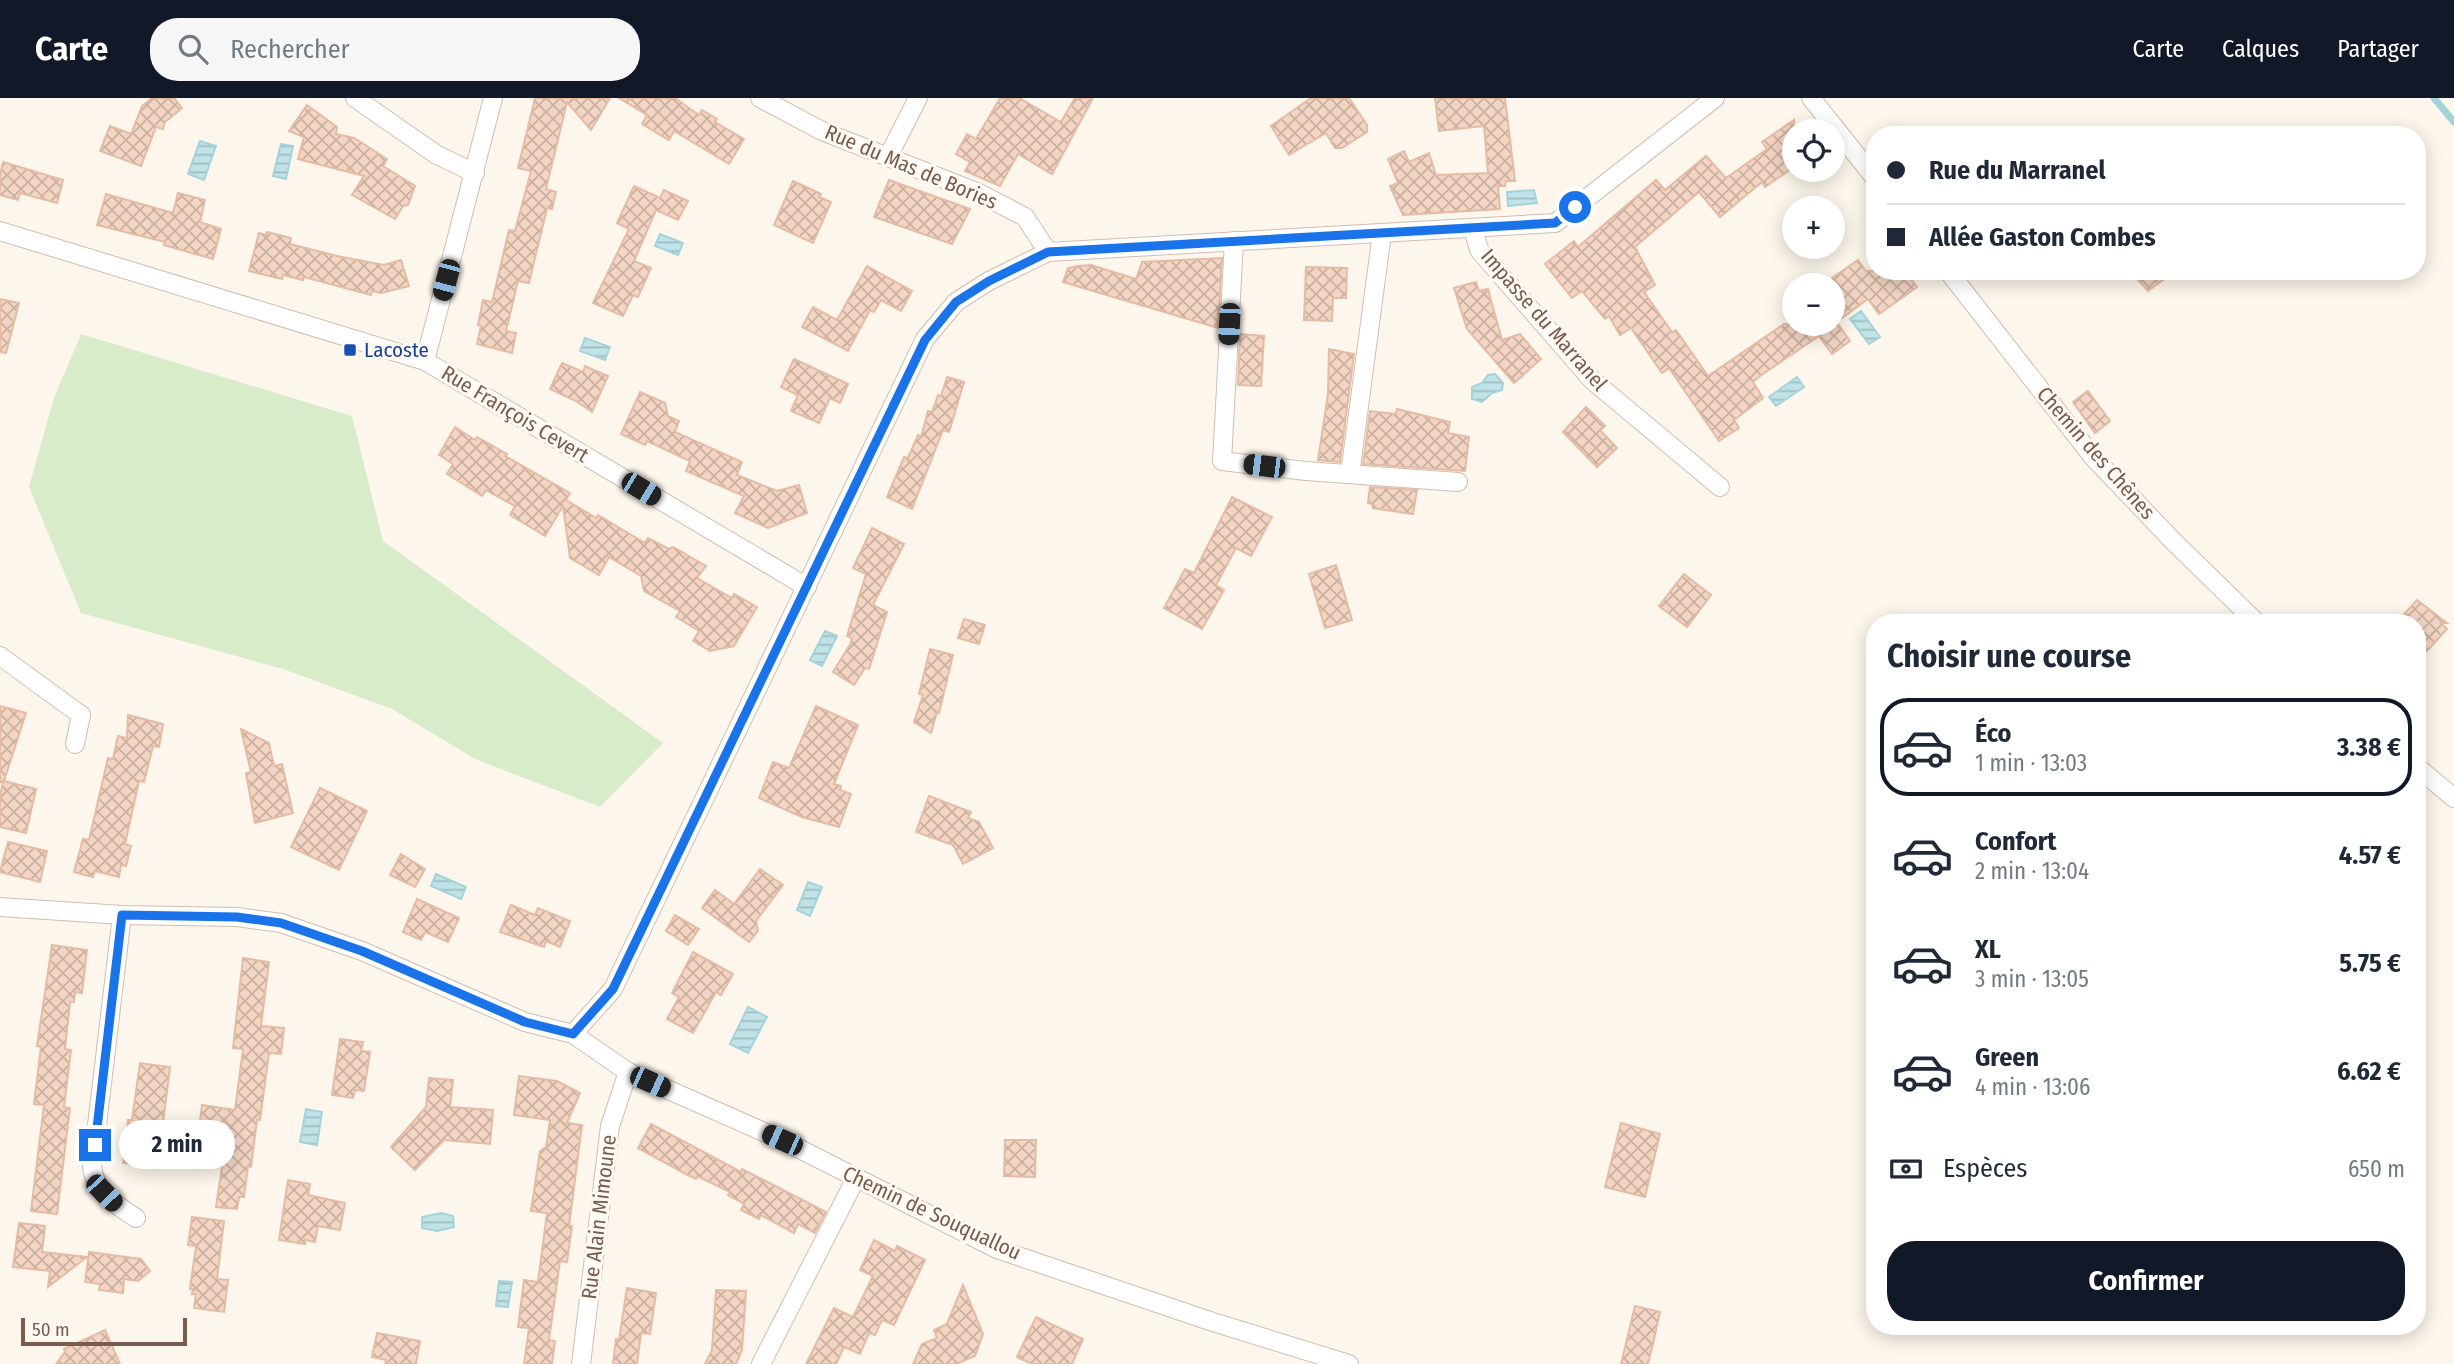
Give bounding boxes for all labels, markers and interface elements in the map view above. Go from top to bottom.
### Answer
search box [150,18,640,81]
text: Carte [35,29,108,69]
icon: search [174,30,212,68]
text: Rechercher [230,34,350,65]
text: Carte [2133,35,2184,63]
text: Calques [2222,35,2299,63]
text: Partager [2337,35,2419,63]
street label: Rue du Mas de Bories [821,119,1001,215]
map controls [1782,119,1845,336]
button: locate [1782,119,1845,182]
text: Rue du Marranel [1929,155,2106,186]
route start [1559,191,1591,223]
button: + [1782,196,1845,259]
text: Allée Gaston Combes [1929,222,2156,253]
street label: Impasse du Marranel [1475,244,1613,397]
car [431,257,462,303]
button: − [1782,273,1845,336]
car [1218,302,1241,346]
place label: Lacoste [364,337,429,363]
marker: Lacoste [342,342,358,358]
street label: Rue François Cevert [437,360,594,468]
street label: Chemin des Chênes [2031,381,2161,525]
car [1242,453,1287,479]
car [618,469,665,509]
text: Choisir une course [1887,637,2131,675]
icon: car [1891,716,1954,779]
text: Éco [1975,718,2012,749]
text: 3.38 € [2337,732,2401,763]
text: 1 min · 13:03 [1975,749,2087,777]
icon: car [1891,824,1954,887]
text: Confort [1975,826,2056,857]
text: 4.57 € [2339,840,2401,871]
text: 2 min · 13:04 [1975,857,2089,885]
icon: car [1891,932,1954,995]
text: XL [1975,934,2001,965]
text: 5.75 € [2339,948,2401,979]
text: 3 min · 13:05 [1975,965,2089,993]
icon: car [1891,1040,1954,1103]
text: Green [1975,1042,2039,1073]
text: 6.62 € [2337,1056,2401,1087]
car [627,1064,674,1100]
text: 4 min · 13:06 [1975,1073,2090,1101]
callout: 2 min [119,1121,235,1170]
car [759,1122,806,1158]
route end [79,1129,111,1161]
text: 2 min [152,1130,203,1158]
street label: Rue Alain Mimoune [576,1133,622,1301]
icon: cash [1887,1150,1925,1188]
text: Espèces [1943,1153,2027,1184]
text: 650 m [2348,1155,2405,1183]
street label: Chemin de Souquallou [839,1160,1025,1266]
car [82,1171,127,1215]
button: Confirmer [1887,1241,2405,1321]
scale bar [21,1315,187,1347]
text: 50 m [32,1318,70,1341]

